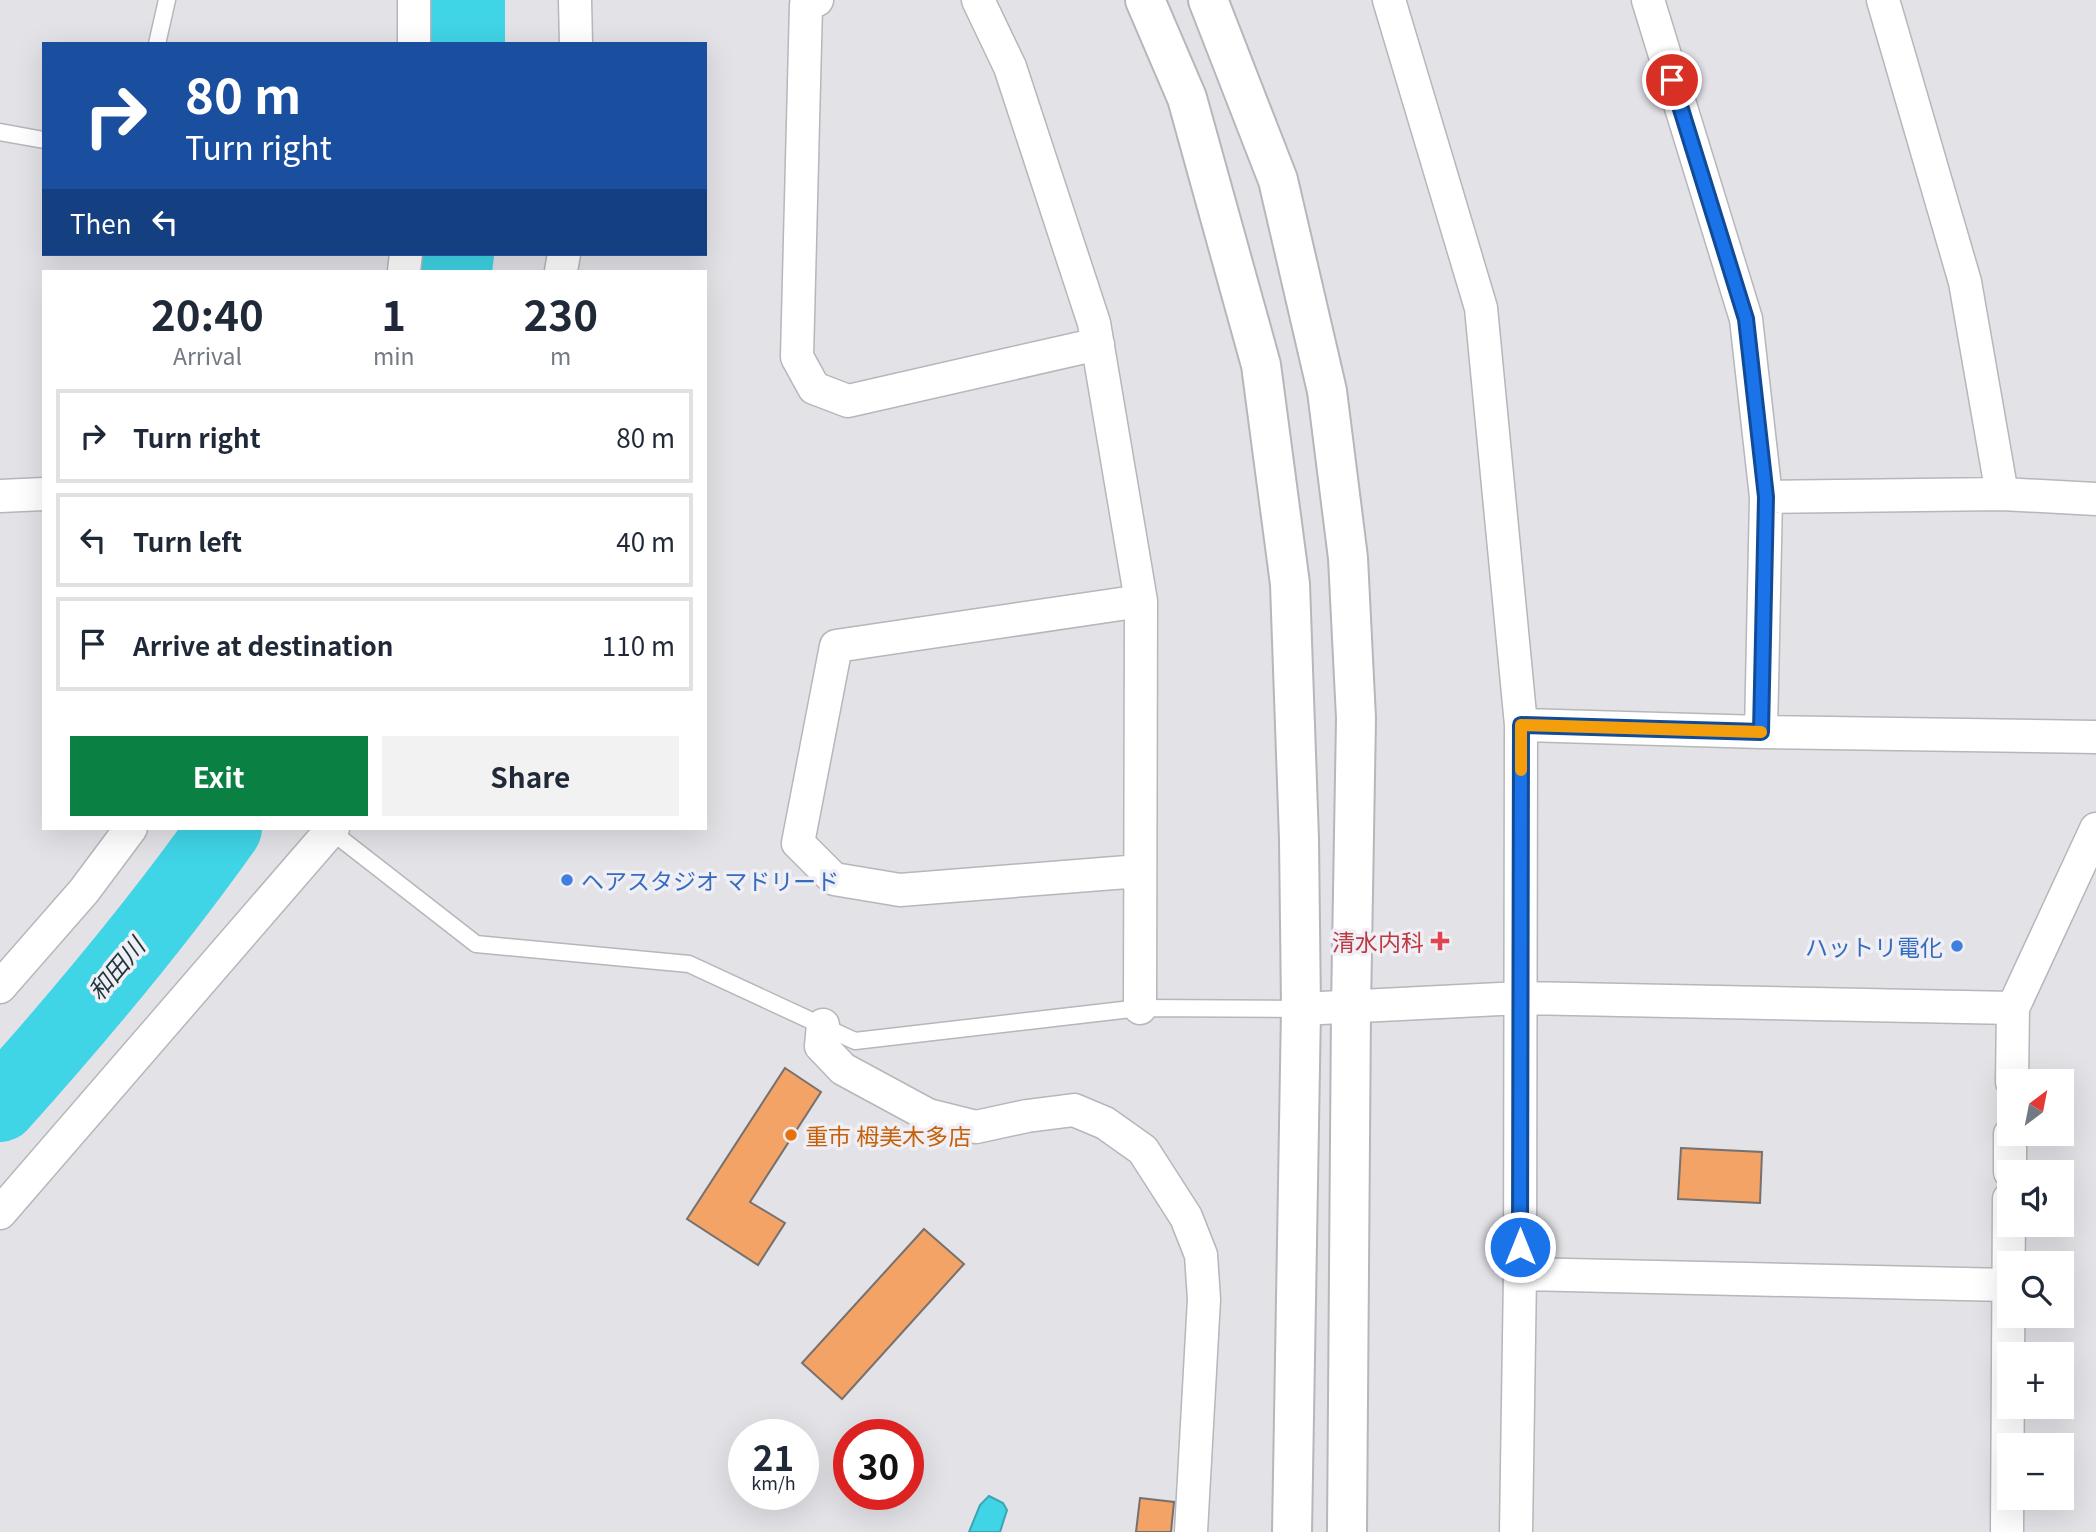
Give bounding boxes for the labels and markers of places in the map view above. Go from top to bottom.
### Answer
pin [1642,50,1702,110]
place label: ヘアスタジオ マドリード [581,863,839,897]
marker: ヘアスタジオ マドリード [559,872,575,888]
place label: 清水内科 [1332,924,1424,958]
place label: ハットリ電化 [1805,929,1943,963]
marker: 清水内科 [1430,931,1450,951]
marker: ハットリ電化 [1949,938,1965,954]
place label: 重市 栂美木多店 [805,1118,971,1152]
marker: 重市 栂美木多店 [783,1127,799,1143]

